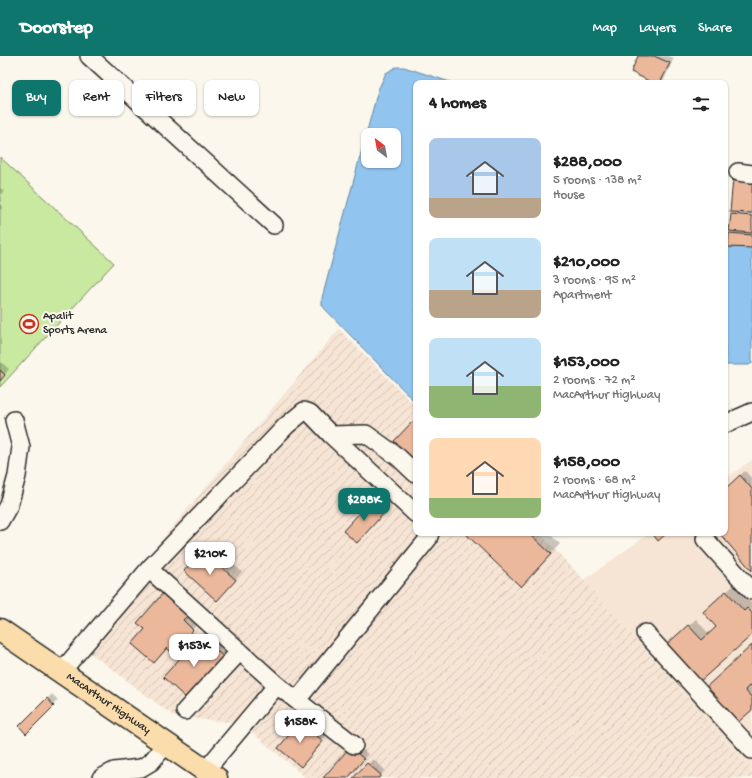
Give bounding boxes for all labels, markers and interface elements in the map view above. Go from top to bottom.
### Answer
text: Doorstep [20,17,93,40]
text: Map [593,20,617,37]
text: Layers [639,20,676,37]
text: Share [698,20,732,37]
chip: Buy [12,80,61,116]
chip: Rent [69,80,124,116]
chip: Filters [132,80,196,116]
chip: New [204,80,259,116]
icon: filters [690,93,712,115]
text: 4 homes [429,94,486,114]
north arrow [361,128,401,168]
map controls [361,128,401,168]
text: $288,000 [553,153,622,173]
icon: home [461,154,509,202]
text: 5 rooms · 138 m² [553,173,642,188]
text: House [553,188,585,203]
text: $210,000 [553,253,620,273]
icon: home [461,254,509,302]
text: 3 rooms · 95 m² [553,273,636,288]
text: Apartment [553,288,612,303]
place label: Apalit Sports Arena [43,310,107,338]
sports icon: Apalit Sports Arena [18,313,40,335]
text: $153,000 [553,353,620,373]
icon: home [461,354,509,402]
text: 2 rooms · 72 m² [553,373,635,388]
text: MacArthur Highway [553,388,660,403]
text: $158,000 [553,453,620,473]
icon: home [461,454,509,502]
text: 2 rooms · 68 m² [553,473,636,488]
pin: $288K [336,488,392,522]
text: MacArthur Highway [553,488,660,503]
text: $288K [347,493,381,508]
pin: $210K [182,542,238,576]
text: $210K [194,547,226,562]
pin: $153K [166,634,222,668]
text: $153K [178,639,210,654]
street label: MacArthur Highway [63,670,153,738]
pin: $158K [272,710,328,744]
text: $158K [284,715,316,730]

